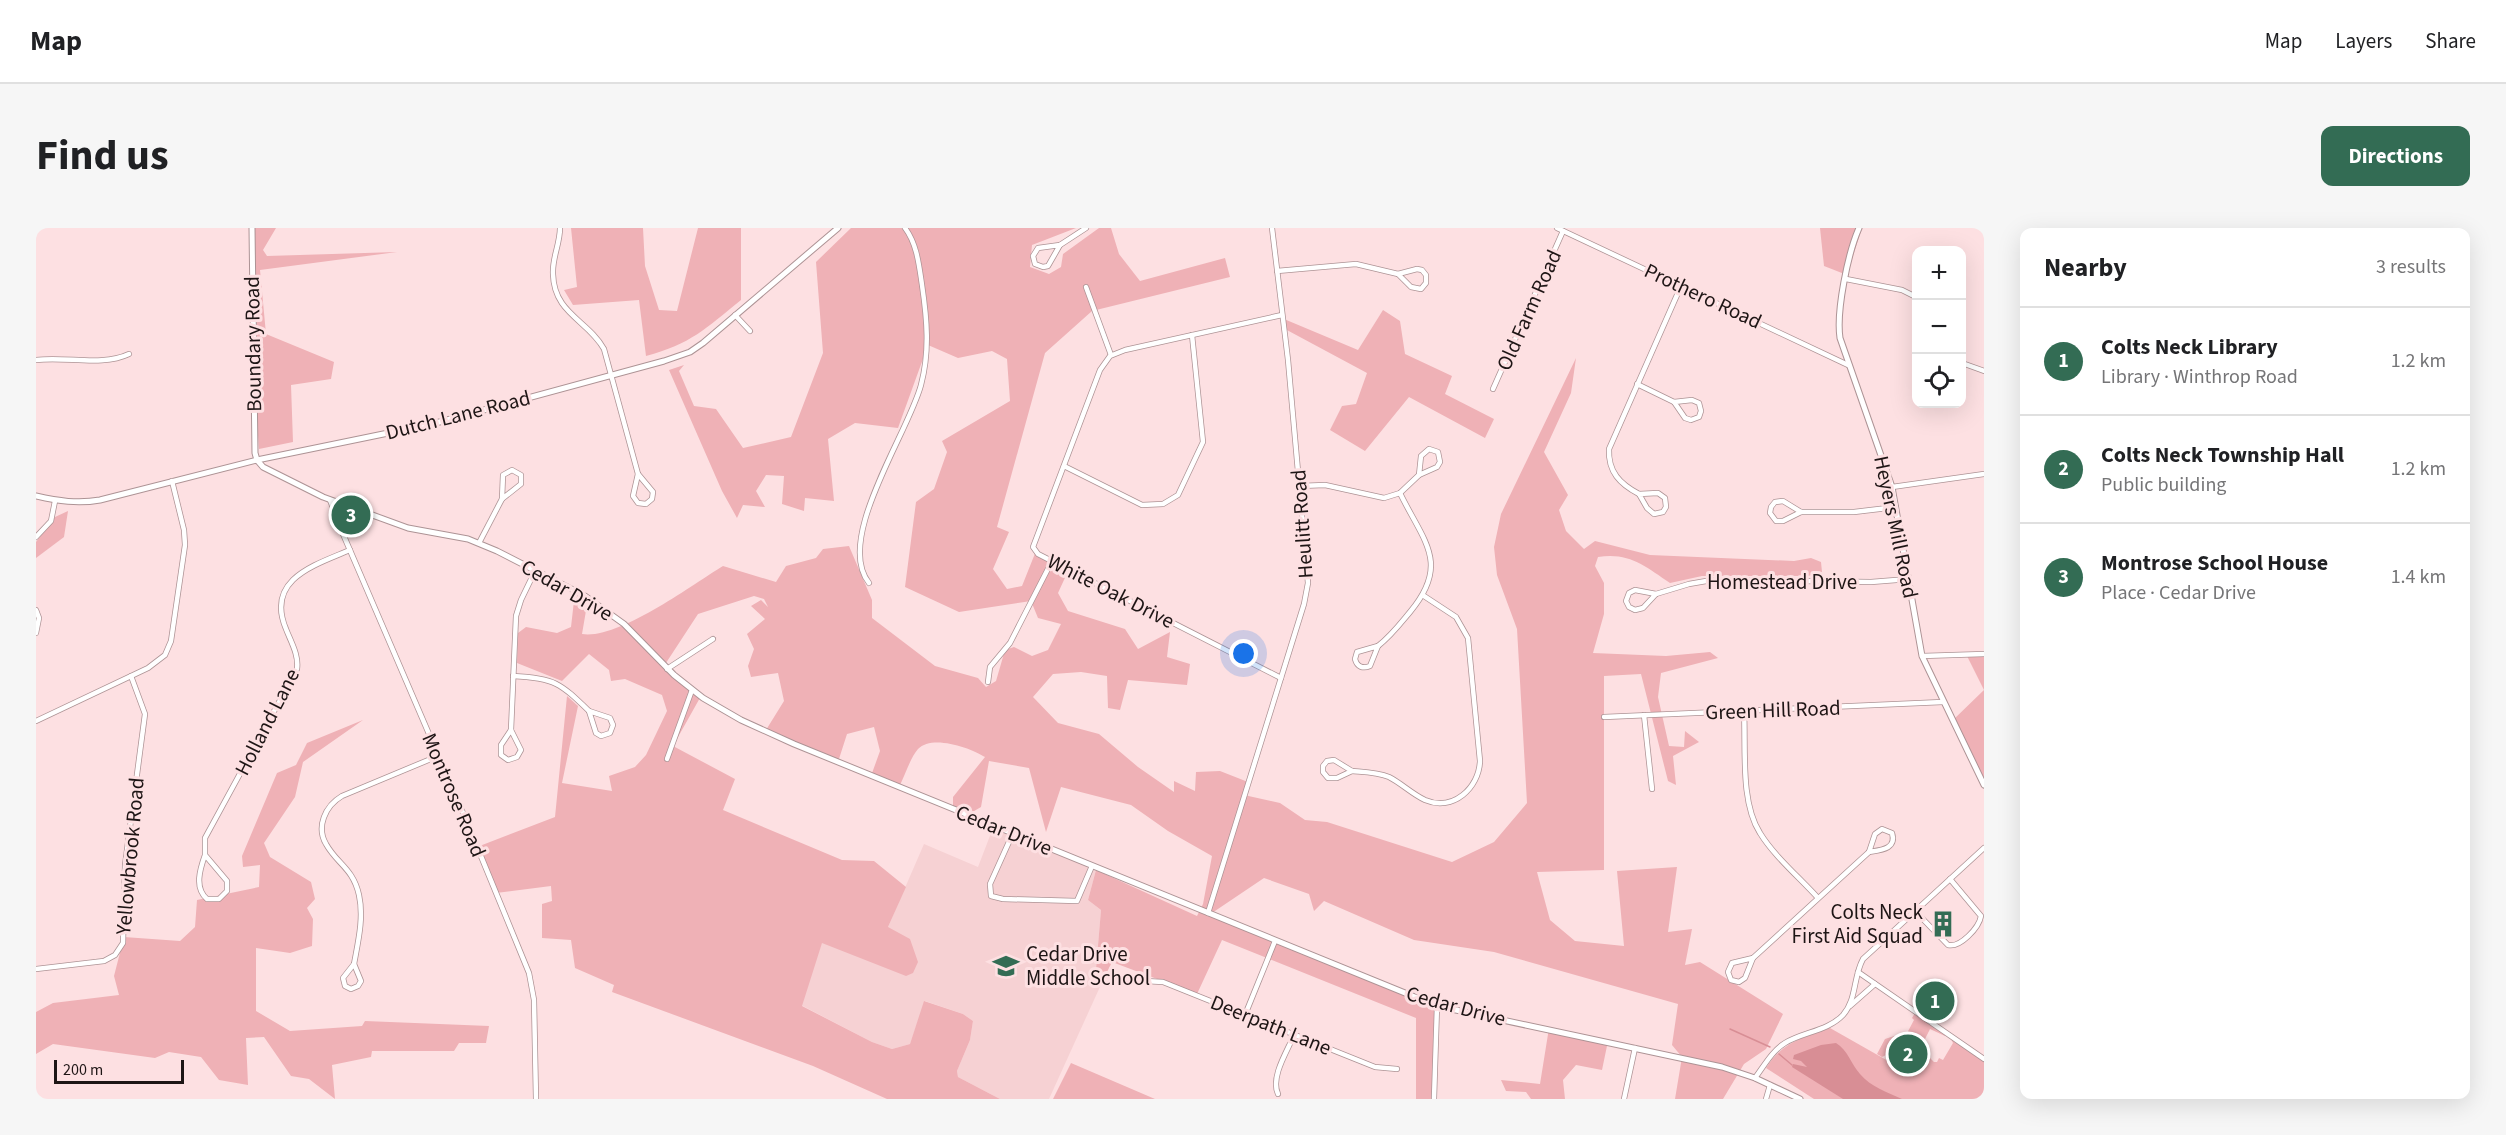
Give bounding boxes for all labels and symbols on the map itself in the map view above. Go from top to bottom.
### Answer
street label: Old Farm Road [1489,245,1569,375]
street label: Prothero Road [1639,256,1767,336]
street label: Boundary Road [237,276,269,412]
street label: Dutch Lane Road [382,383,534,447]
street label: Heyers Mill Road [1866,453,1926,601]
street label: Heulitt Road [1283,469,1321,579]
pin: 3 [332,492,370,538]
street label: White Oak Drive [1042,546,1180,636]
street label: Cedar Drive [515,552,619,628]
street label: Homestead Drive [1707,567,1857,597]
your location [1229,639,1258,668]
street label: Holland Lane [227,663,307,781]
street label: Green Hill Road [1705,693,1841,727]
street label: Montrose Road [414,728,494,862]
street label: Yellowbrook Road [108,776,152,937]
street label: Cedar Drive [951,797,1057,863]
place label: Colts Neck First Aid Squad [1792,897,1924,951]
building icon: Colts Neck First Aid Squad [1928,909,1958,939]
place label: Cedar Drive Middle School [1026,939,1150,993]
school or university icon: Cedar Drive Middle School [991,951,1021,981]
street label: Cedar Drive [1403,978,1509,1034]
pin: 1 [1916,978,1954,1024]
street label: Deerpath Lane [1206,987,1336,1063]
pin: 2 [1888,1032,1928,1076]
scale bar [54,1057,184,1084]

